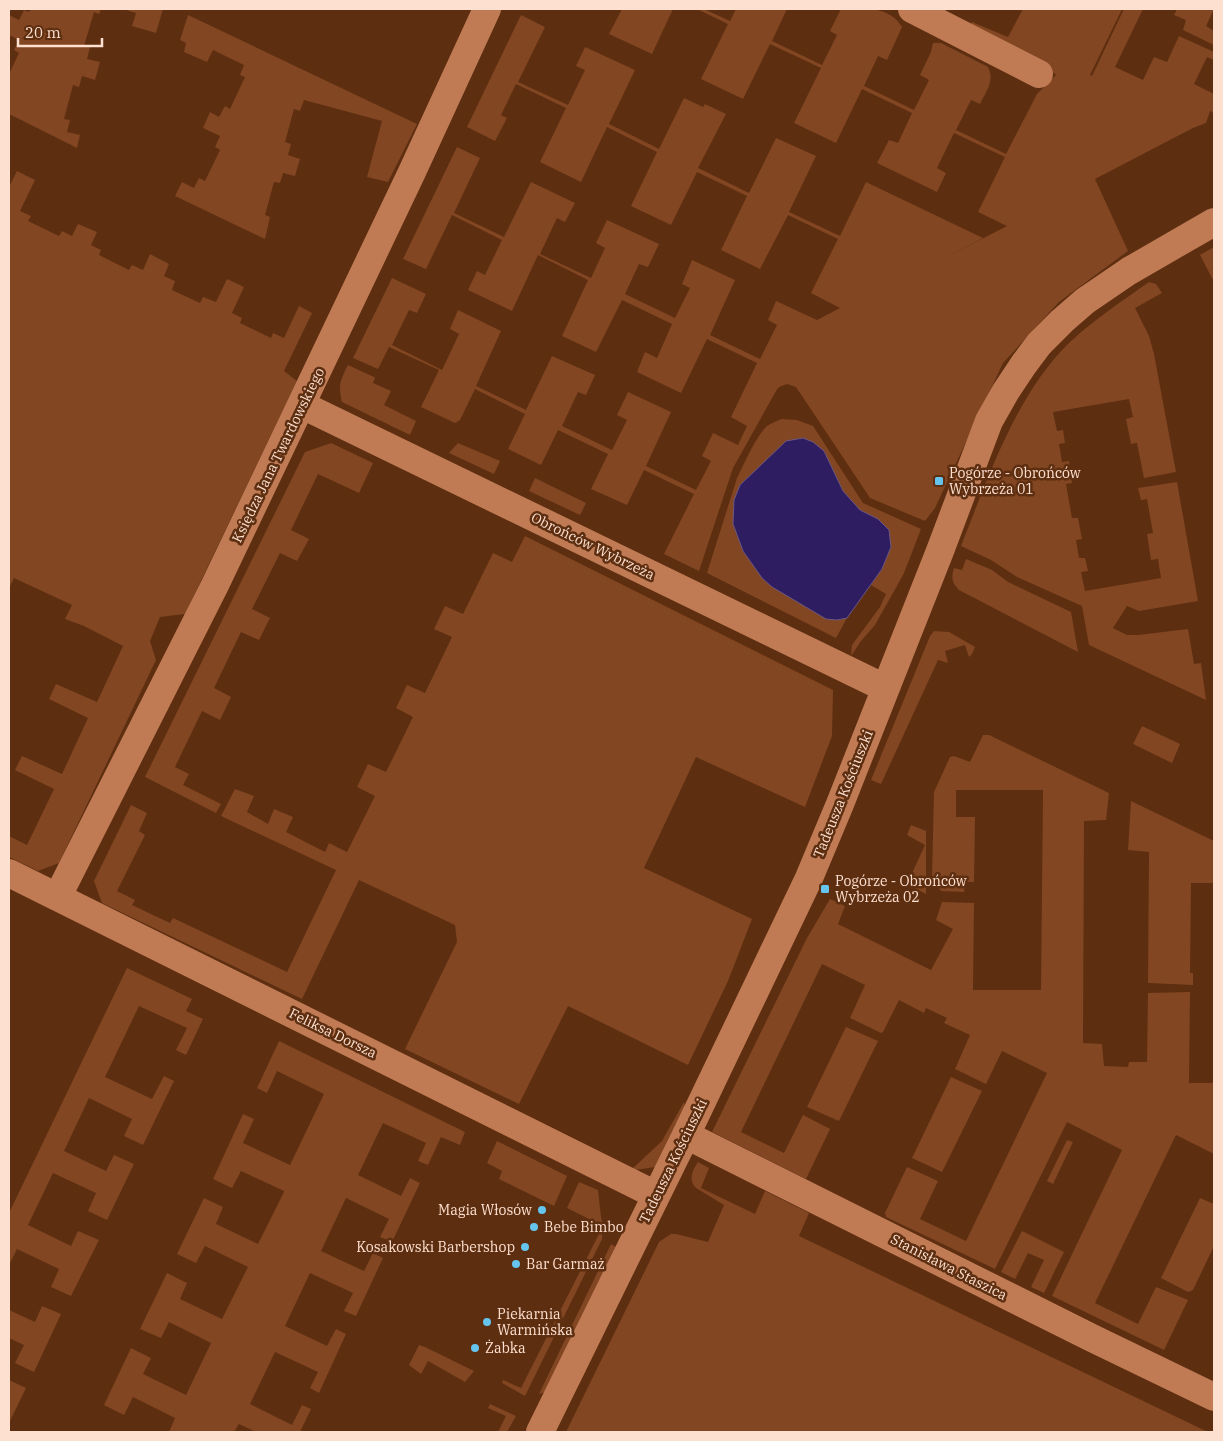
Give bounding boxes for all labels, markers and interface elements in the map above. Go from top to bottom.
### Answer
scale bar [18,15,101,47]
text: 20 m [25,23,61,42]
street label: Księdza Jana Twardowskiego [228,365,328,545]
place label: Pogórze - Obrońców Wybrzeża 01 [949,464,1081,498]
marker: Pogórze - Obrońców Wybrzeża 01 [933,475,945,487]
street label: Obrońców Wybrzeża [528,508,658,584]
street label: Tadeusza Kościuszki [809,727,877,861]
place label: Pogórze - Obrońców Wybrzeża 02 [835,872,967,906]
marker: Pogórze - Obrońców Wybrzeża 02 [819,883,831,895]
street label: Feliksa Dorsza [286,1004,380,1062]
street label: Tadeusza Kościuszki [635,1096,711,1226]
place label: Magia Włosów [438,1201,532,1219]
marker: Magia Włosów [536,1204,548,1216]
place label: Bebe Bimbo [544,1218,624,1236]
marker: Bebe Bimbo [528,1221,540,1233]
street label: Stanisława Staszica [888,1230,1011,1304]
place label: Kosakowski Barbershop [356,1238,515,1256]
marker: Kosakowski Barbershop [519,1241,531,1253]
place label: Bar Garmaż [526,1255,605,1273]
marker: Bar Garmaż [510,1258,522,1270]
place label: Piekarnia Warmińska [497,1305,573,1339]
marker: Piekarnia Warmińska [481,1316,493,1328]
place label: Żabka [485,1339,526,1357]
marker: Żabka [469,1342,481,1354]

